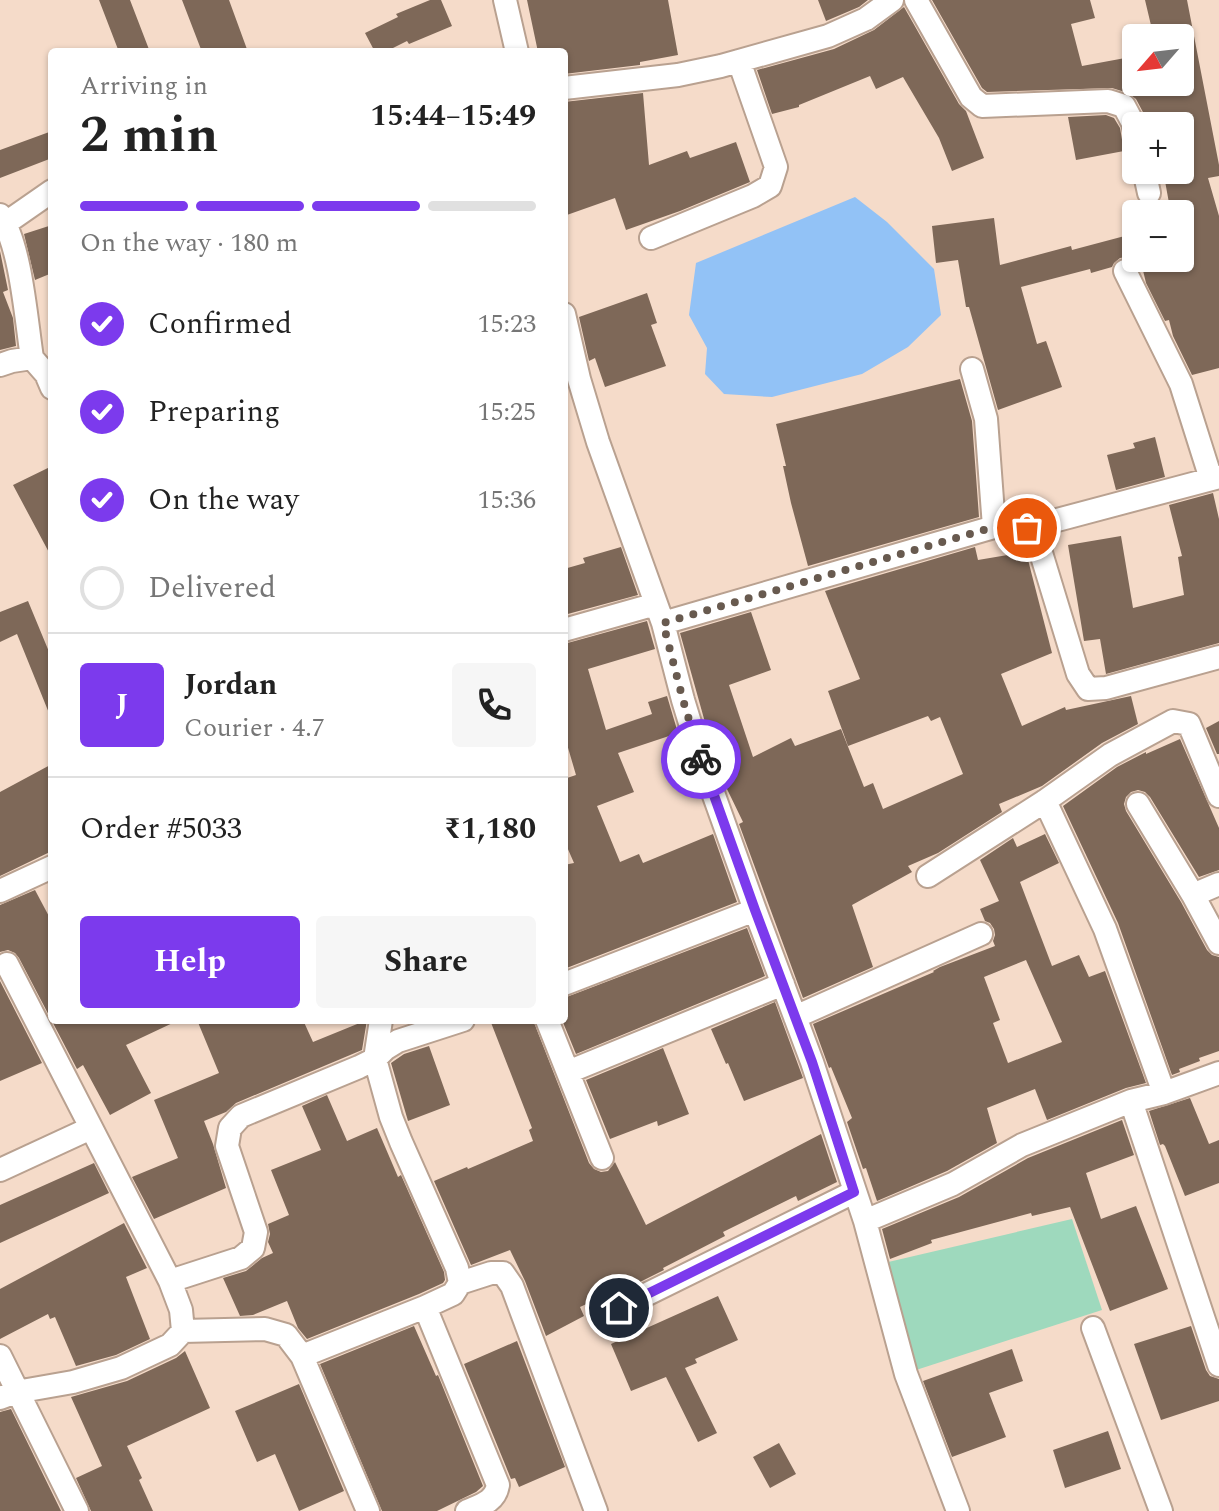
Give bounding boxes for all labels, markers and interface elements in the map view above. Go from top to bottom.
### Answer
north arrow [1122,24,1194,96]
map controls [1122,24,1194,272]
text: Arriving in [80,66,208,106]
text: 15:44–15:49 [370,93,536,139]
text: 2 min [80,96,218,175]
button: + [1122,112,1194,184]
button: − [1122,200,1194,272]
text: On the way · 180 m [80,223,298,263]
text: Confirmed [148,301,292,347]
icon: check [80,302,124,346]
text: 15:23 [477,304,536,344]
text: Preparing [148,389,280,435]
icon: check [80,390,124,434]
text: 15:25 [477,392,536,432]
text: On the way [148,477,299,523]
icon: check [80,478,124,522]
text: 15:36 [477,480,536,520]
pin [993,494,1061,562]
icon: bag [1005,506,1049,550]
text: Delivered [148,565,276,611]
text: Jordan [184,662,277,708]
button: phone [452,663,536,747]
text: J [116,682,128,728]
text: Courier · 4.7 [184,708,325,748]
courier [661,719,741,799]
icon: bike [679,737,723,781]
text: Order #5033 [80,806,242,852]
text: ₹1,180 [444,806,536,852]
button: Help [80,916,300,1008]
button: Share [316,916,536,1008]
pin [585,1274,653,1342]
icon: home [597,1286,641,1330]

